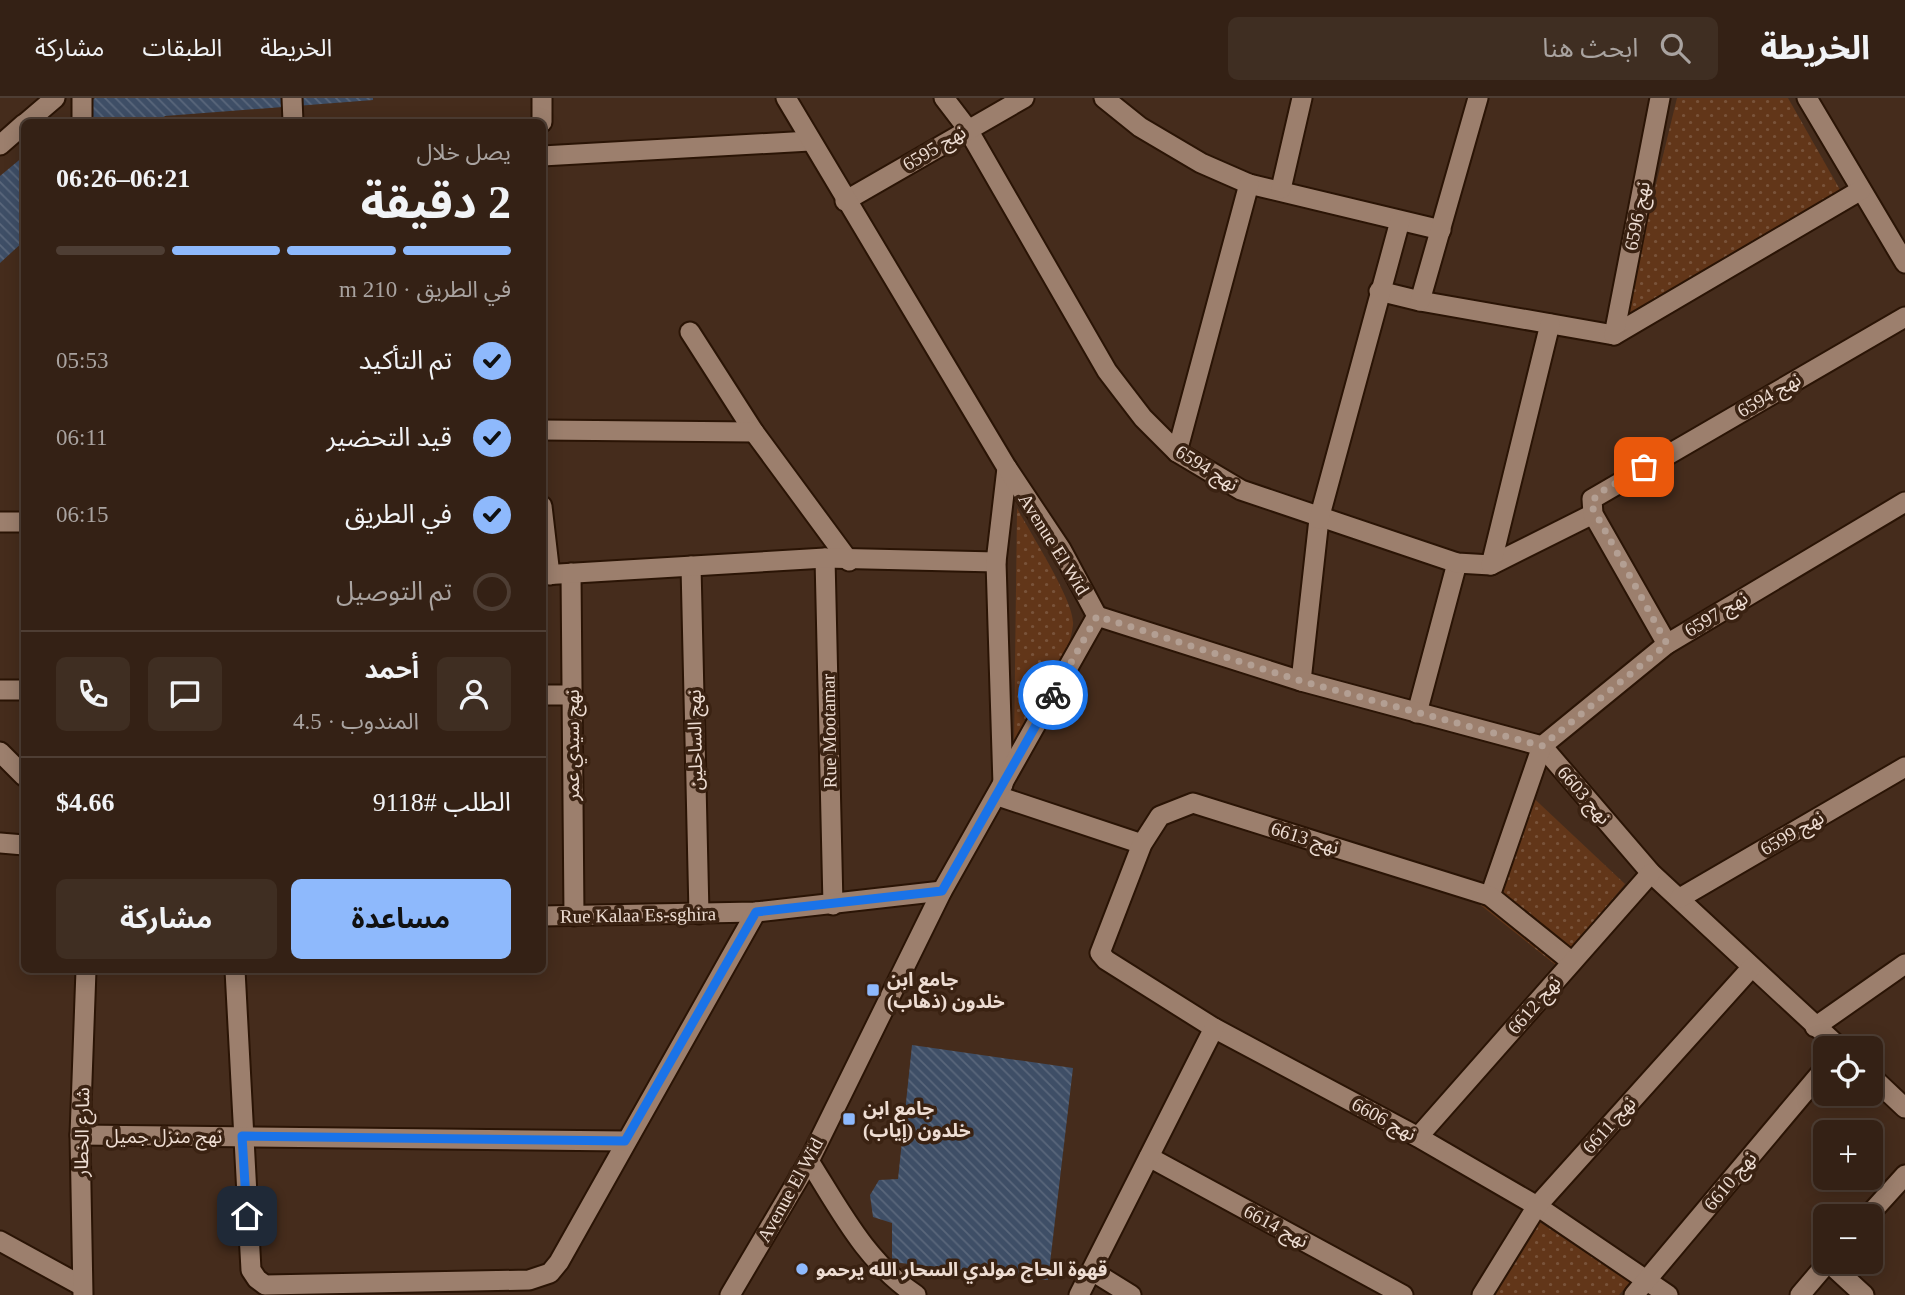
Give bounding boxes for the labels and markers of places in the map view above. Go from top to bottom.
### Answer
pin [1614,437,1674,497]
place label: جامع ابن خلدون (ذهاب) [887,969,1005,1013]
marker: جامع ابن خلدون (ذهاب) [865,982,881,998]
place label: جامع ابن خلدون (إياب) [863,1098,971,1143]
marker: جامع ابن خلدون (إياب) [841,1111,857,1127]
pin [217,1186,277,1246]
place label: قهوة الحاج مولدي السحار الله يرحمو [816,1259,1107,1284]
marker: قهوة الحاج مولدي السحار الله يرحمو [794,1261,810,1277]

